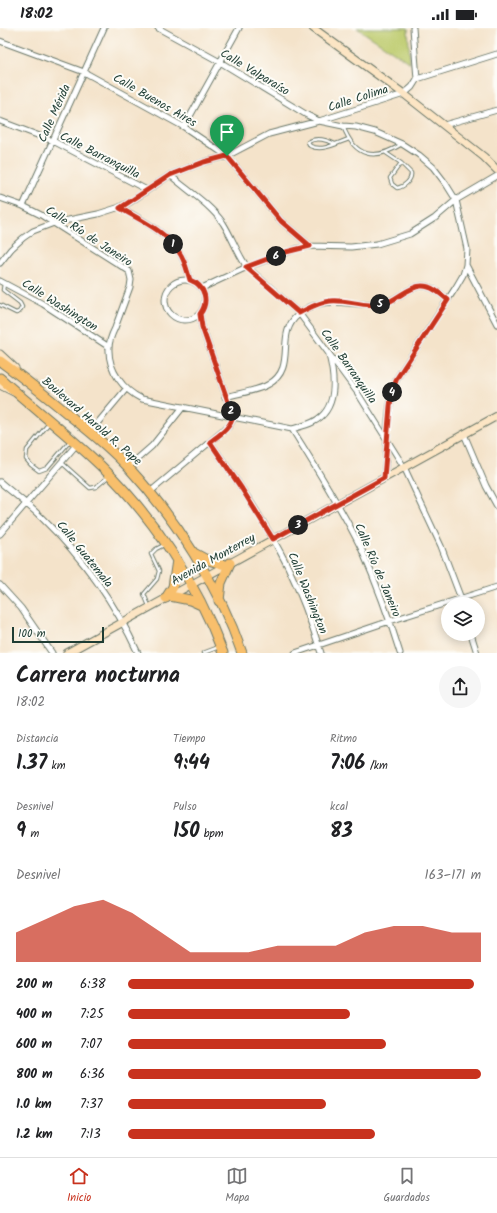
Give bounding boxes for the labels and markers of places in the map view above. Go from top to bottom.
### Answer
pin [210,115,244,156]
pin: 1 [163,234,183,254]
pin: 6 [266,246,286,266]
pin: 5 [370,294,390,314]
pin: 4 [382,382,402,402]
pin: 2 [221,401,241,421]
pin: 3 [288,515,308,535]

